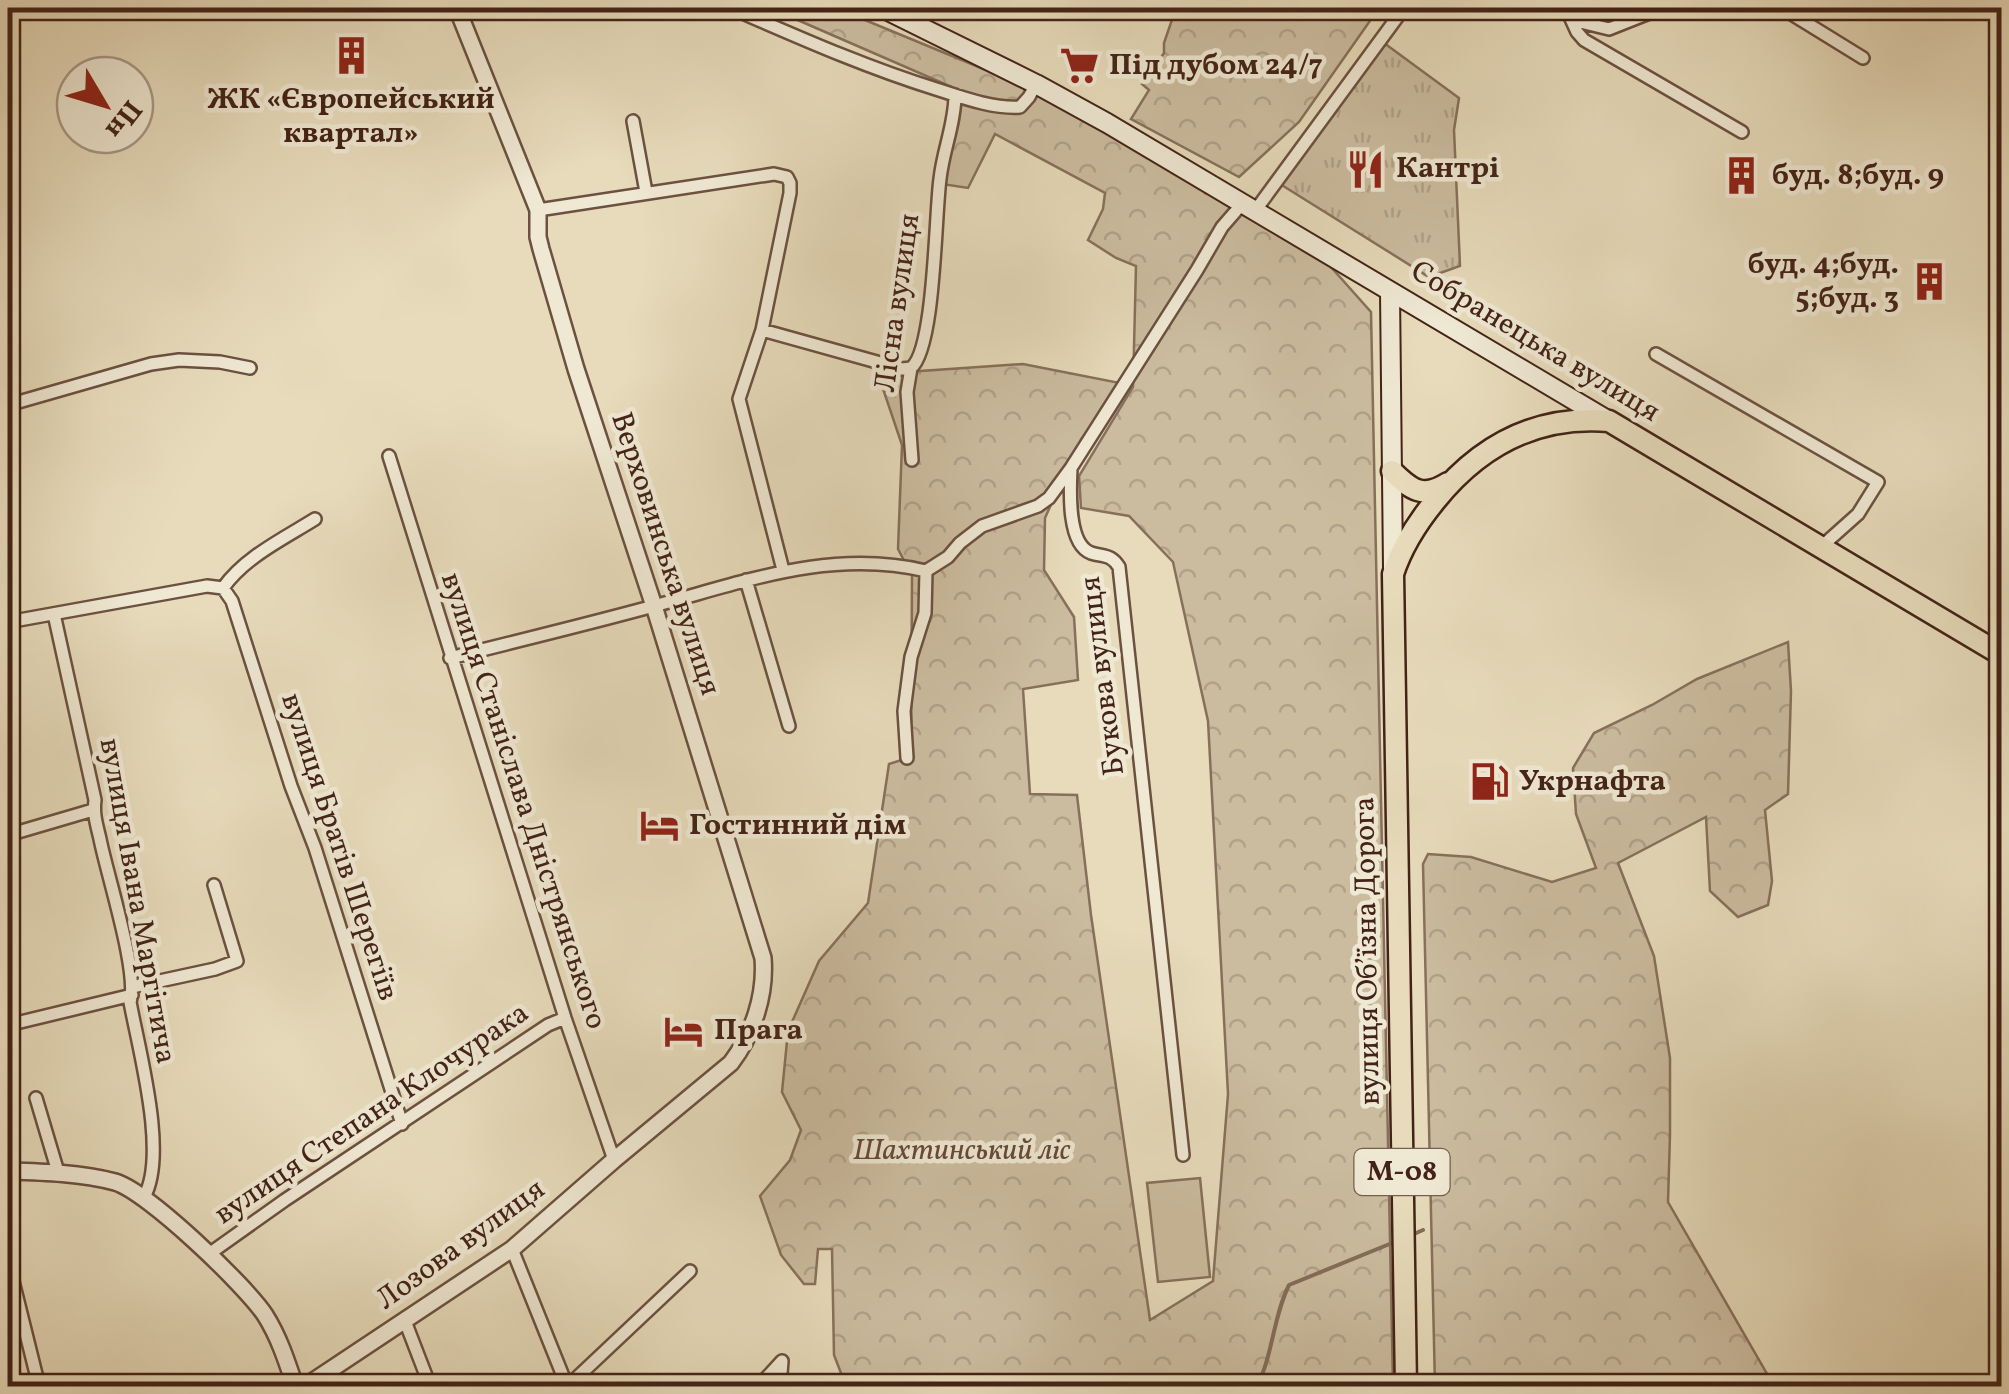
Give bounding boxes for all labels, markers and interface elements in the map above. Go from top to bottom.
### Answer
building icon: ЖК «Європейський квартал» [330,35,372,77]
supermarket icon: Під дубом 24/7 [1058,45,1100,87]
place label: Під дубом 24/7 [1109,45,1323,87]
north arrow [55,55,155,155]
place label: ЖК «Європейський квартал» [207,79,495,155]
text: Пн [95,91,150,147]
restaurant icon: Кантрі [1345,148,1387,190]
place label: Кантрі [1396,148,1500,190]
building icon: буд. 8;буд. 9 [1721,155,1763,197]
place label: буд. 8;буд. 9 [1772,155,1944,197]
street label: Лісна вулиця [865,211,931,395]
place label: буд. 4;буд. 5;буд. 3 [1748,244,1899,320]
street label: Собранецька вулиця [1402,251,1668,433]
building icon: буд. 4;буд. 5;буд. 3 [1908,261,1950,303]
street label: Верховинська вулиця [599,407,731,701]
street label: вулиця Станіслава Дністрянського [429,567,617,1035]
street label: Букова вулиця [1070,574,1136,778]
street label: вулиця Братів Шерегіїв [269,688,409,1006]
street label: вулиця Івана Маргітича [88,735,186,1067]
fuel station icon: Укрнафта [1468,761,1510,803]
place label: Укрнафта [1519,761,1666,803]
street label: вулиця Обʼїзна Дорога [1344,796,1392,1106]
hotel icon: Гостинний дім [638,805,680,847]
place label: Гостинний дім [689,805,906,847]
street label: вулиця Степана Клочурака [206,993,538,1235]
hotel icon: Прага [663,1010,705,1052]
place label: Прага [714,1010,803,1052]
park label: Шахтинський ліс [853,1130,1071,1172]
road number: М-08 [1354,1149,1450,1195]
street label: Лозова вулиця [368,1169,554,1321]

